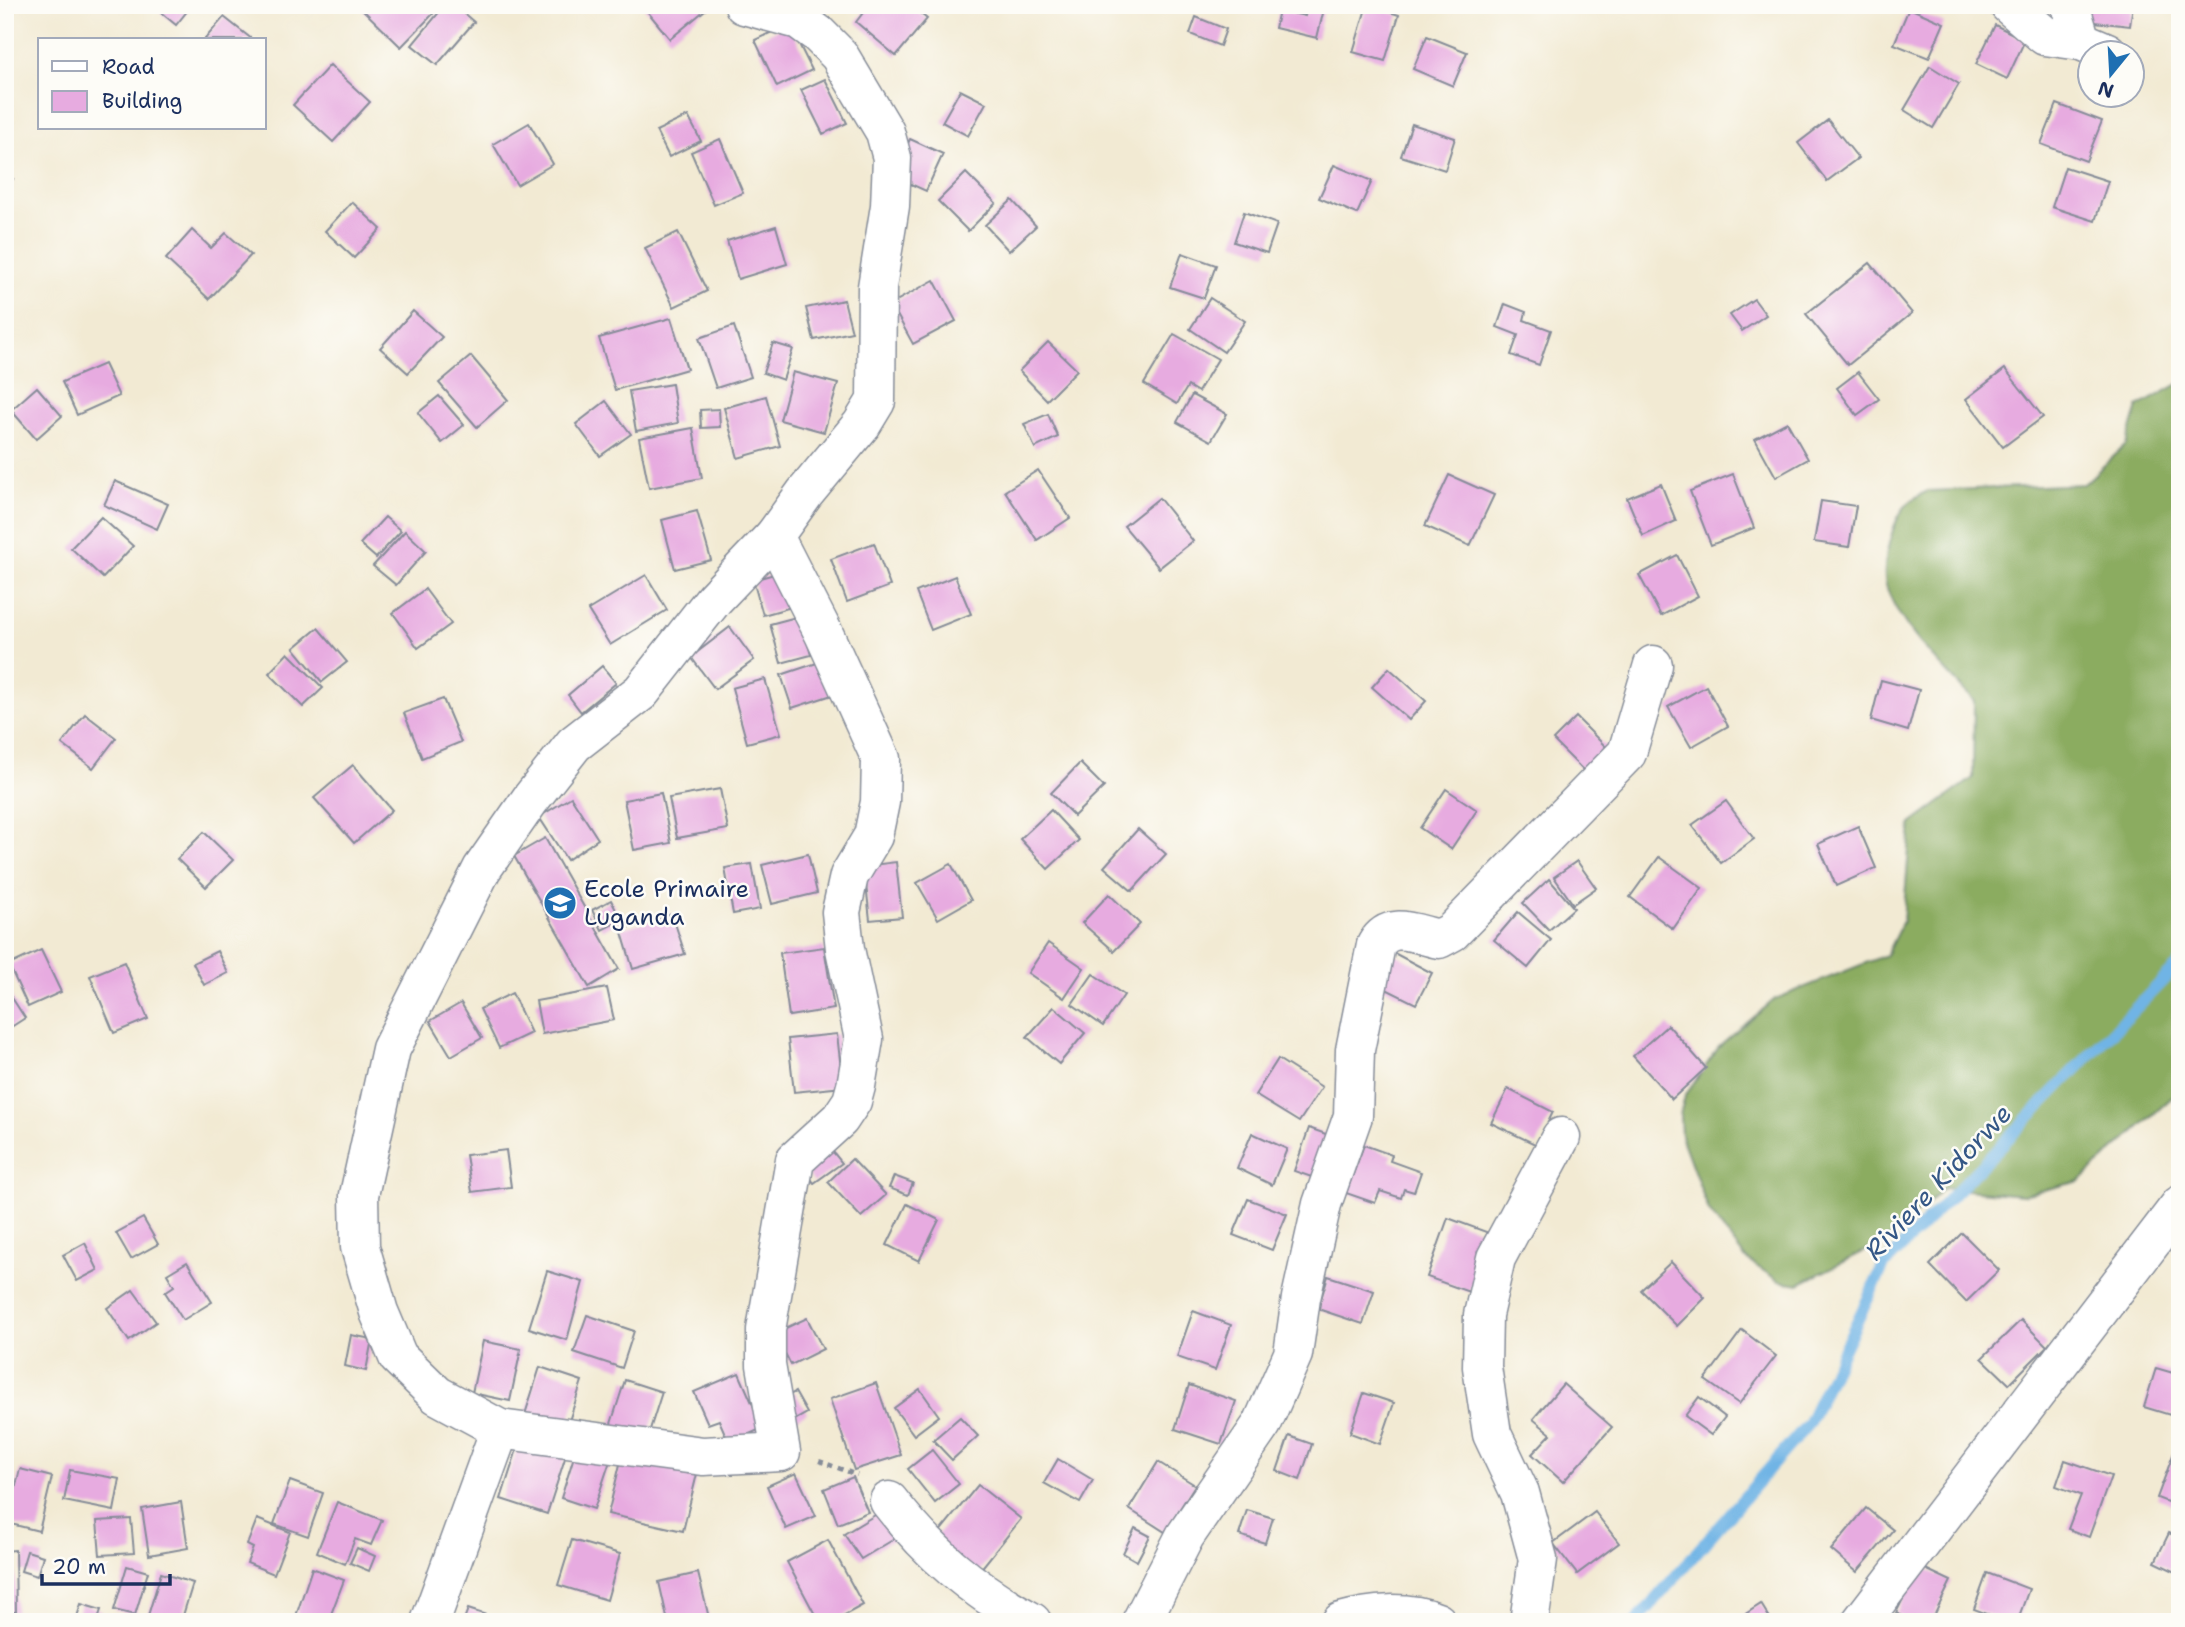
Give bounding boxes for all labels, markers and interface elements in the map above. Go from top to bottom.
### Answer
legend [38,38,266,130]
north arrow [2076,38,2146,108]
text: Road [102,53,155,81]
text: N [2095,75,2117,104]
text: Building [102,87,182,115]
place label: Ecole Primaire Luganda [584,873,749,933]
school or university icon: Ecole Primaire Luganda [541,884,579,922]
water label: Riviere Kidorwe [1856,1096,2019,1267]
scale bar [42,1543,170,1587]
text: 20 m [52,1553,106,1581]

